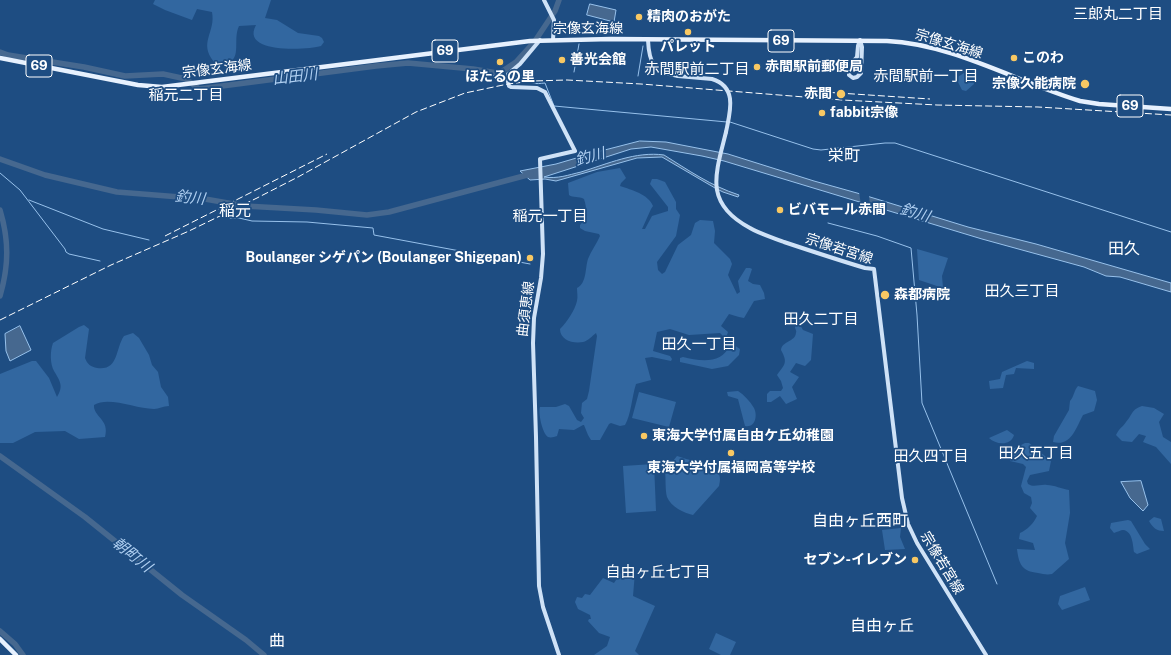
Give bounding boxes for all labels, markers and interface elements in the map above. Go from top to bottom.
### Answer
district label: 三郎丸二丁目 [1073,5,1163,23]
place label: 精肉のおがた [647,9,731,25]
marker: 精肉のおがた [634,12,644,22]
street label: 宗像玄海線 [553,21,623,37]
street label: 宗像玄海線 [913,26,985,62]
marker: パレット [683,27,693,37]
road number: 69 [768,30,794,52]
place label: パレット [660,39,716,55]
road number: 69 [432,40,458,62]
place label: このわ [1022,50,1064,66]
place label: 善光会館 [570,52,626,68]
marker: このわ [1009,53,1019,63]
road number: 69 [26,55,52,77]
marker: 善光会館 [557,55,567,65]
street label: 宗像玄海線 [181,56,253,82]
marker: ほたるの里 [495,57,505,67]
place label: 赤間駅前郵便局 [765,59,863,75]
district label: 赤間駅前二丁目 [645,60,749,78]
marker: 赤間駅前郵便局 [752,62,762,72]
water label: 山田川 [272,65,318,89]
district label: 赤間駅前一丁目 [874,67,978,85]
place label: ほたるの里 [465,69,535,85]
place label: 宗像久能病院 [992,76,1076,92]
marker: 宗像久能病院 [1079,78,1091,90]
district label: 稲元二丁目 [149,86,223,104]
place label: 赤間 [804,86,832,102]
marker: 赤間 [835,88,847,100]
road number: 69 [1117,95,1143,117]
place label: fabbit宗像 [830,105,898,121]
marker: fabbit宗像 [817,108,827,118]
water label: 釣川 [573,144,607,170]
district label: 栄町 [828,146,860,166]
water label: 釣川 [174,187,206,209]
water label: 釣川 [898,200,932,226]
district label: 稲元 [219,201,251,221]
place label: ビバモール赤間 [788,202,886,218]
marker: ビバモール赤間 [775,205,785,215]
district label: 稲元一丁目 [513,207,587,225]
street label: 宗像若宮線 [803,230,875,268]
district label: 田久 [1108,239,1140,259]
place label: Boulanger シゲパン (Boulanger Shigepan) [246,250,522,266]
marker: Boulanger シゲパン (Boulanger Shigepan) [525,253,535,263]
street label: 曲須恵線 [514,280,538,338]
district label: 田久三丁目 [985,282,1059,300]
place label: 森都病院 [894,287,950,303]
marker: 森都病院 [879,289,891,301]
district label: 田久二丁目 [784,310,858,328]
district label: 田久一丁目 [662,335,736,353]
place label: 東海大学付属自由ケ丘幼稚園 [652,428,834,444]
marker: 東海大学付属自由ケ丘幼稚園 [639,431,649,441]
district label: 田久五丁目 [999,444,1073,462]
district label: 田久四丁目 [894,447,968,465]
marker: 東海大学付属福岡高等学校 [726,448,736,458]
place label: 東海大学付属福岡高等学校 [647,460,815,476]
district label: 自由ヶ丘西町 [812,511,908,531]
street label: 宗像若宮線 [917,529,967,597]
water label: 朝町川 [109,534,155,576]
place label: セブン-イレブン [803,552,907,568]
marker: セブン-イレブン [910,555,920,565]
district label: 自由ヶ丘七丁目 [606,563,710,581]
district label: 自由ヶ丘 [850,616,914,636]
district label: 曲 [269,631,285,651]

